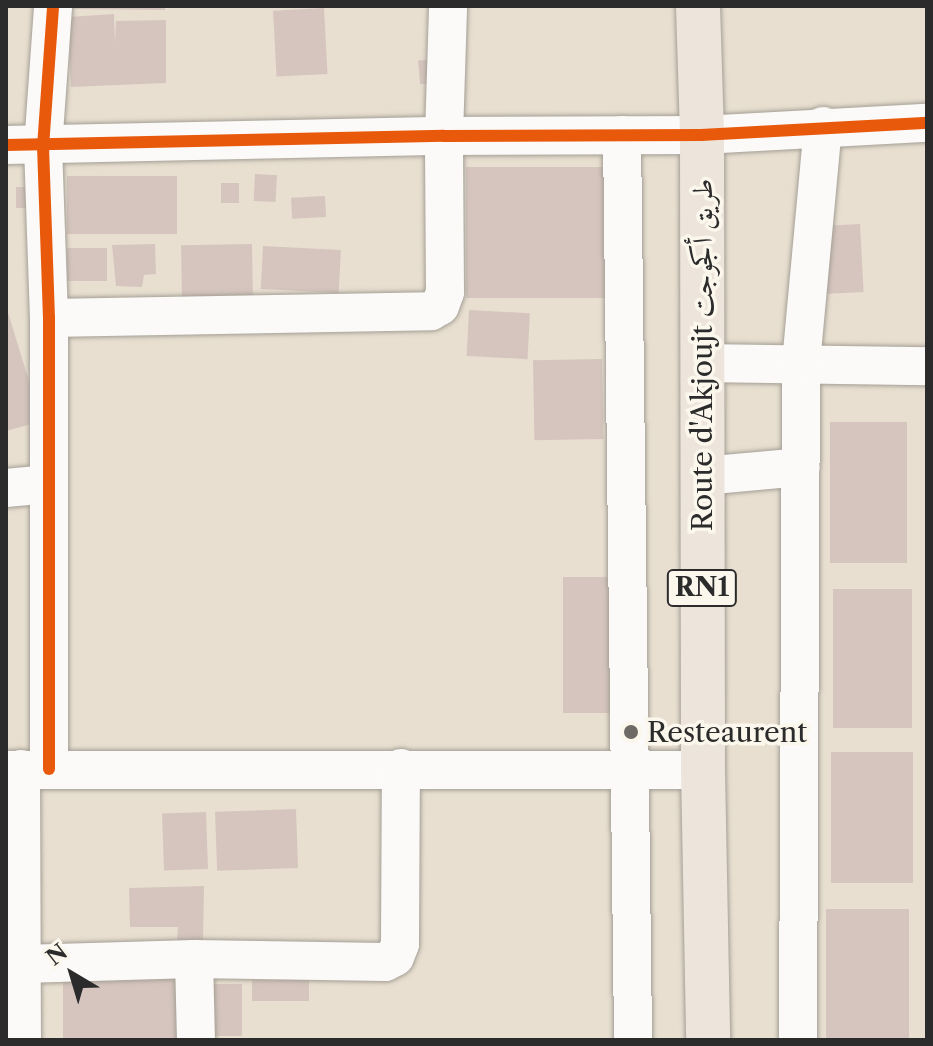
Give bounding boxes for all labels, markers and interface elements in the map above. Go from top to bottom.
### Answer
street label: Route d'Akjoujt طريق أكجوجت [685,179,719,531]
road number: RN1 [666,566,738,610]
place label: Resteaurent [647,715,807,749]
marker: Resteaurent [622,723,640,741]
north arrow [32,934,112,1014]
text: N [41,938,73,971]

